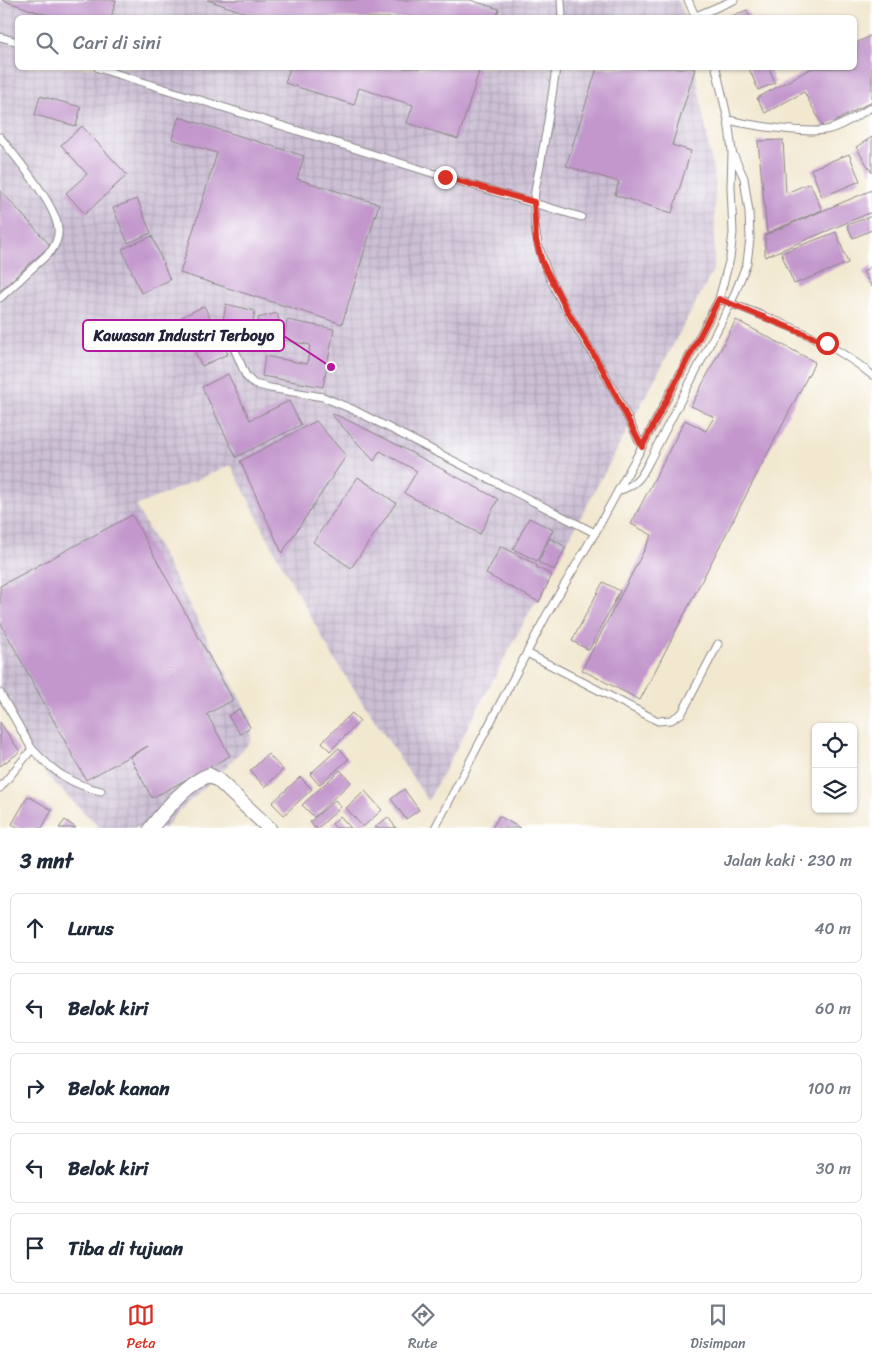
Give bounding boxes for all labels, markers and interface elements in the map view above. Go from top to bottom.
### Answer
search box [15,15,857,70]
text: Cari di sini [73,26,161,59]
icon: search [33,29,61,57]
route end [434,166,457,189]
callout: Kawasan Industri Terboyo [83,320,284,351]
text: Kawasan Industri Terboyo [93,321,275,350]
route start [816,332,839,355]
map controls [812,723,857,813]
button: locate [812,723,857,768]
button: layers [812,768,857,813]
text: 3 mnt [20,842,73,880]
text: Jalan kaki · 230 m [724,846,852,875]
text: Lurus [68,912,114,945]
icon: ahead [21,914,49,942]
text: 40 m [814,914,851,943]
text: Belok kiri [68,992,148,1025]
icon: left [21,994,49,1022]
text: 60 m [815,994,851,1023]
text: Belok kanan [68,1072,170,1105]
icon: right [21,1074,49,1102]
text: 100 m [807,1074,851,1103]
text: Belok kiri [68,1152,148,1185]
icon: left [21,1154,49,1182]
text: 30 m [816,1154,851,1183]
text: Tiba di tujuan [68,1232,183,1265]
icon: arrive [21,1234,49,1262]
tab: Peta [126,1301,155,1356]
tab: Rute [408,1301,437,1356]
tab: Disimpan [690,1301,746,1356]

